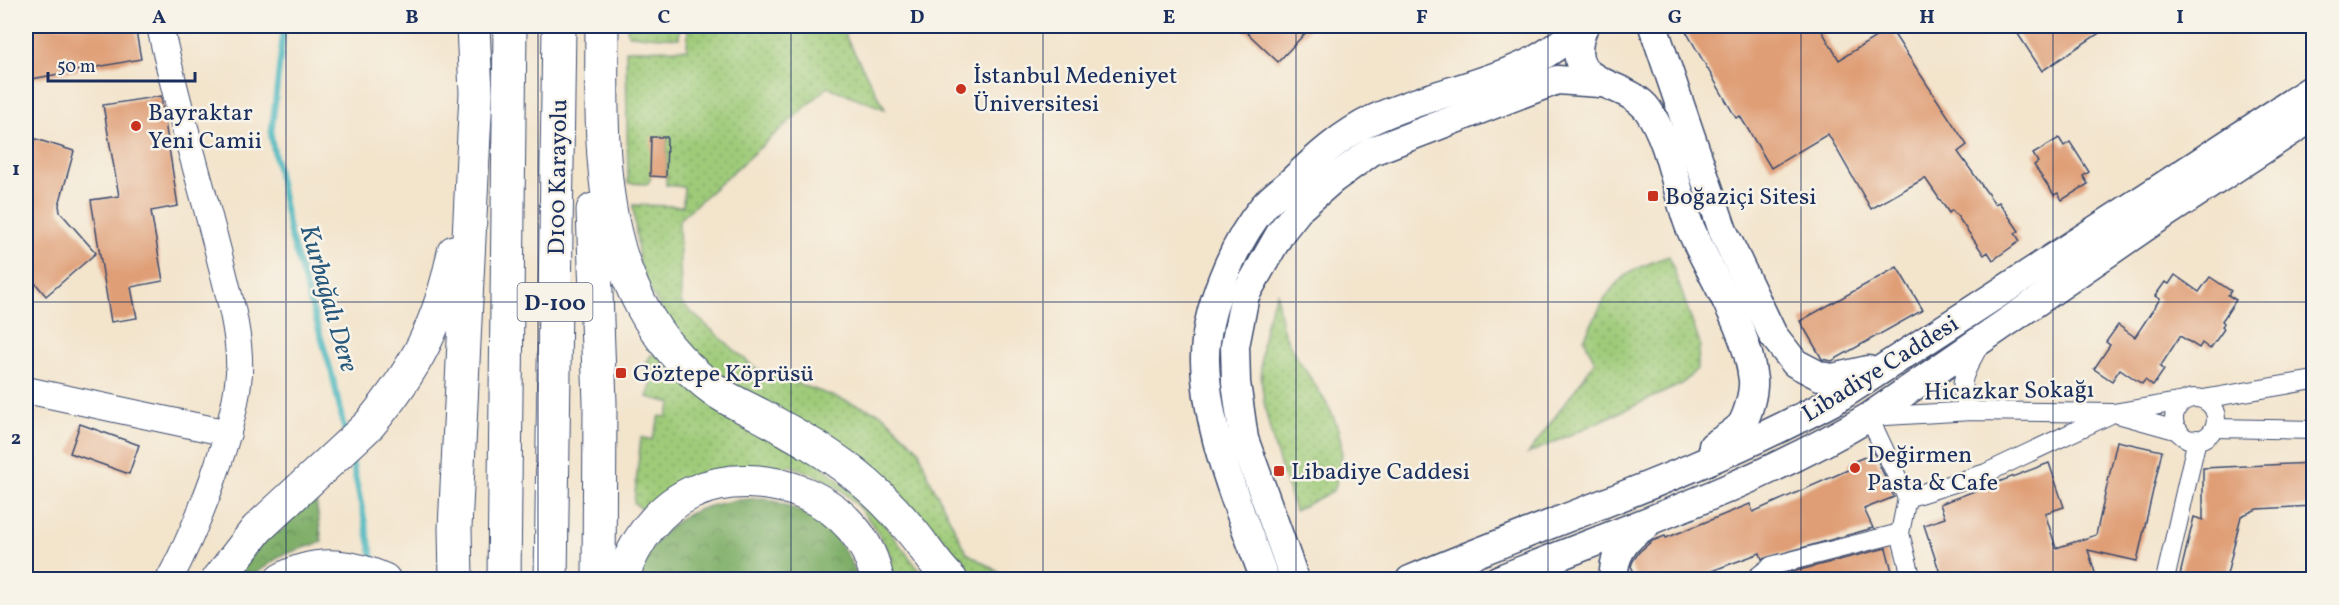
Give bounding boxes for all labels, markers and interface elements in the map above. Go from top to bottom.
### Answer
text: A [152,4,166,32]
text: B [405,4,419,32]
text: C [658,4,671,32]
text: D [910,4,924,32]
text: E [1163,4,1175,32]
text: F [1416,4,1428,32]
text: G [1668,4,1682,32]
text: H [1919,4,1935,32]
text: I [2176,4,2184,32]
scale bar [48,45,195,83]
text: 50 m [57,55,96,80]
place label: İstanbul Medeniyet Üniversitesi [973,60,1177,122]
marker: İstanbul Medeniyet Üniversitesi [954,82,968,96]
place label: Bayraktar Yeni Camii [148,97,262,159]
street label: D100 Karayolu [541,99,577,256]
marker: Bayraktar Yeni Camii [129,119,143,133]
text: 1 [12,156,20,184]
place label: Boğaziçi Sitesi [1665,181,1816,215]
marker: Boğaziçi Sitesi [1646,189,1660,203]
water label: Kurbağalı Dere [290,221,366,377]
road number: D-100 [518,283,592,321]
street label: Libadiye Caddesi [1796,308,1966,432]
place label: Göztepe Köprüsü [633,358,814,392]
marker: Göztepe Köprüsü [614,366,628,380]
street label: Hicazkar Sokağı [1924,374,2094,410]
text: 2 [11,425,21,453]
place label: Değirmen Pasta & Cafe [1867,439,1998,501]
place label: Libadiye Caddesi [1291,456,1470,490]
marker: Değirmen Pasta & Cafe [1848,461,1862,475]
marker: Libadiye Caddesi [1272,464,1286,478]

